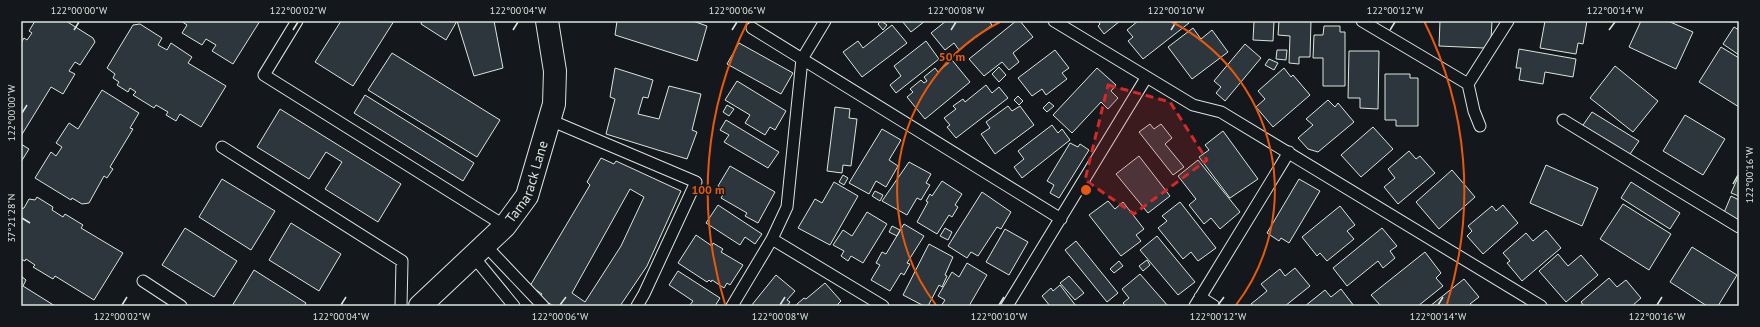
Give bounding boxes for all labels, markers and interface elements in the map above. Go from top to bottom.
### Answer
text: 122°00'00"W [51,4,108,17]
text: 122°00'02"W [270,4,327,17]
text: 122°00'04"W [490,4,547,17]
text: 122°00'06"W [709,4,766,17]
text: 122°00'08"W [928,4,985,17]
text: 122°00'10"W [1148,4,1205,17]
text: 122°00'12"W [1367,4,1424,17]
text: 122°00'14"W [1587,4,1644,17]
text: 50 m [939,49,965,64]
text: 122°00'00"W [5,84,18,141]
street label: Tamarack Lane [501,139,552,226]
text: 122°00'16"W [1743,146,1756,203]
text: 100 m [691,182,725,197]
centre of rings [1079,183,1093,197]
text: 37°21'28"N [5,193,18,243]
text: 122°00'02"W [94,310,151,323]
text: 122°00'04"W [313,310,370,323]
text: 122°00'06"W [532,310,589,323]
text: 122°00'08"W [752,310,809,323]
text: 122°00'10"W [971,310,1028,323]
text: 122°00'12"W [1190,310,1247,323]
text: 122°00'14"W [1410,310,1467,323]
text: 122°00'16"W [1629,310,1686,323]

